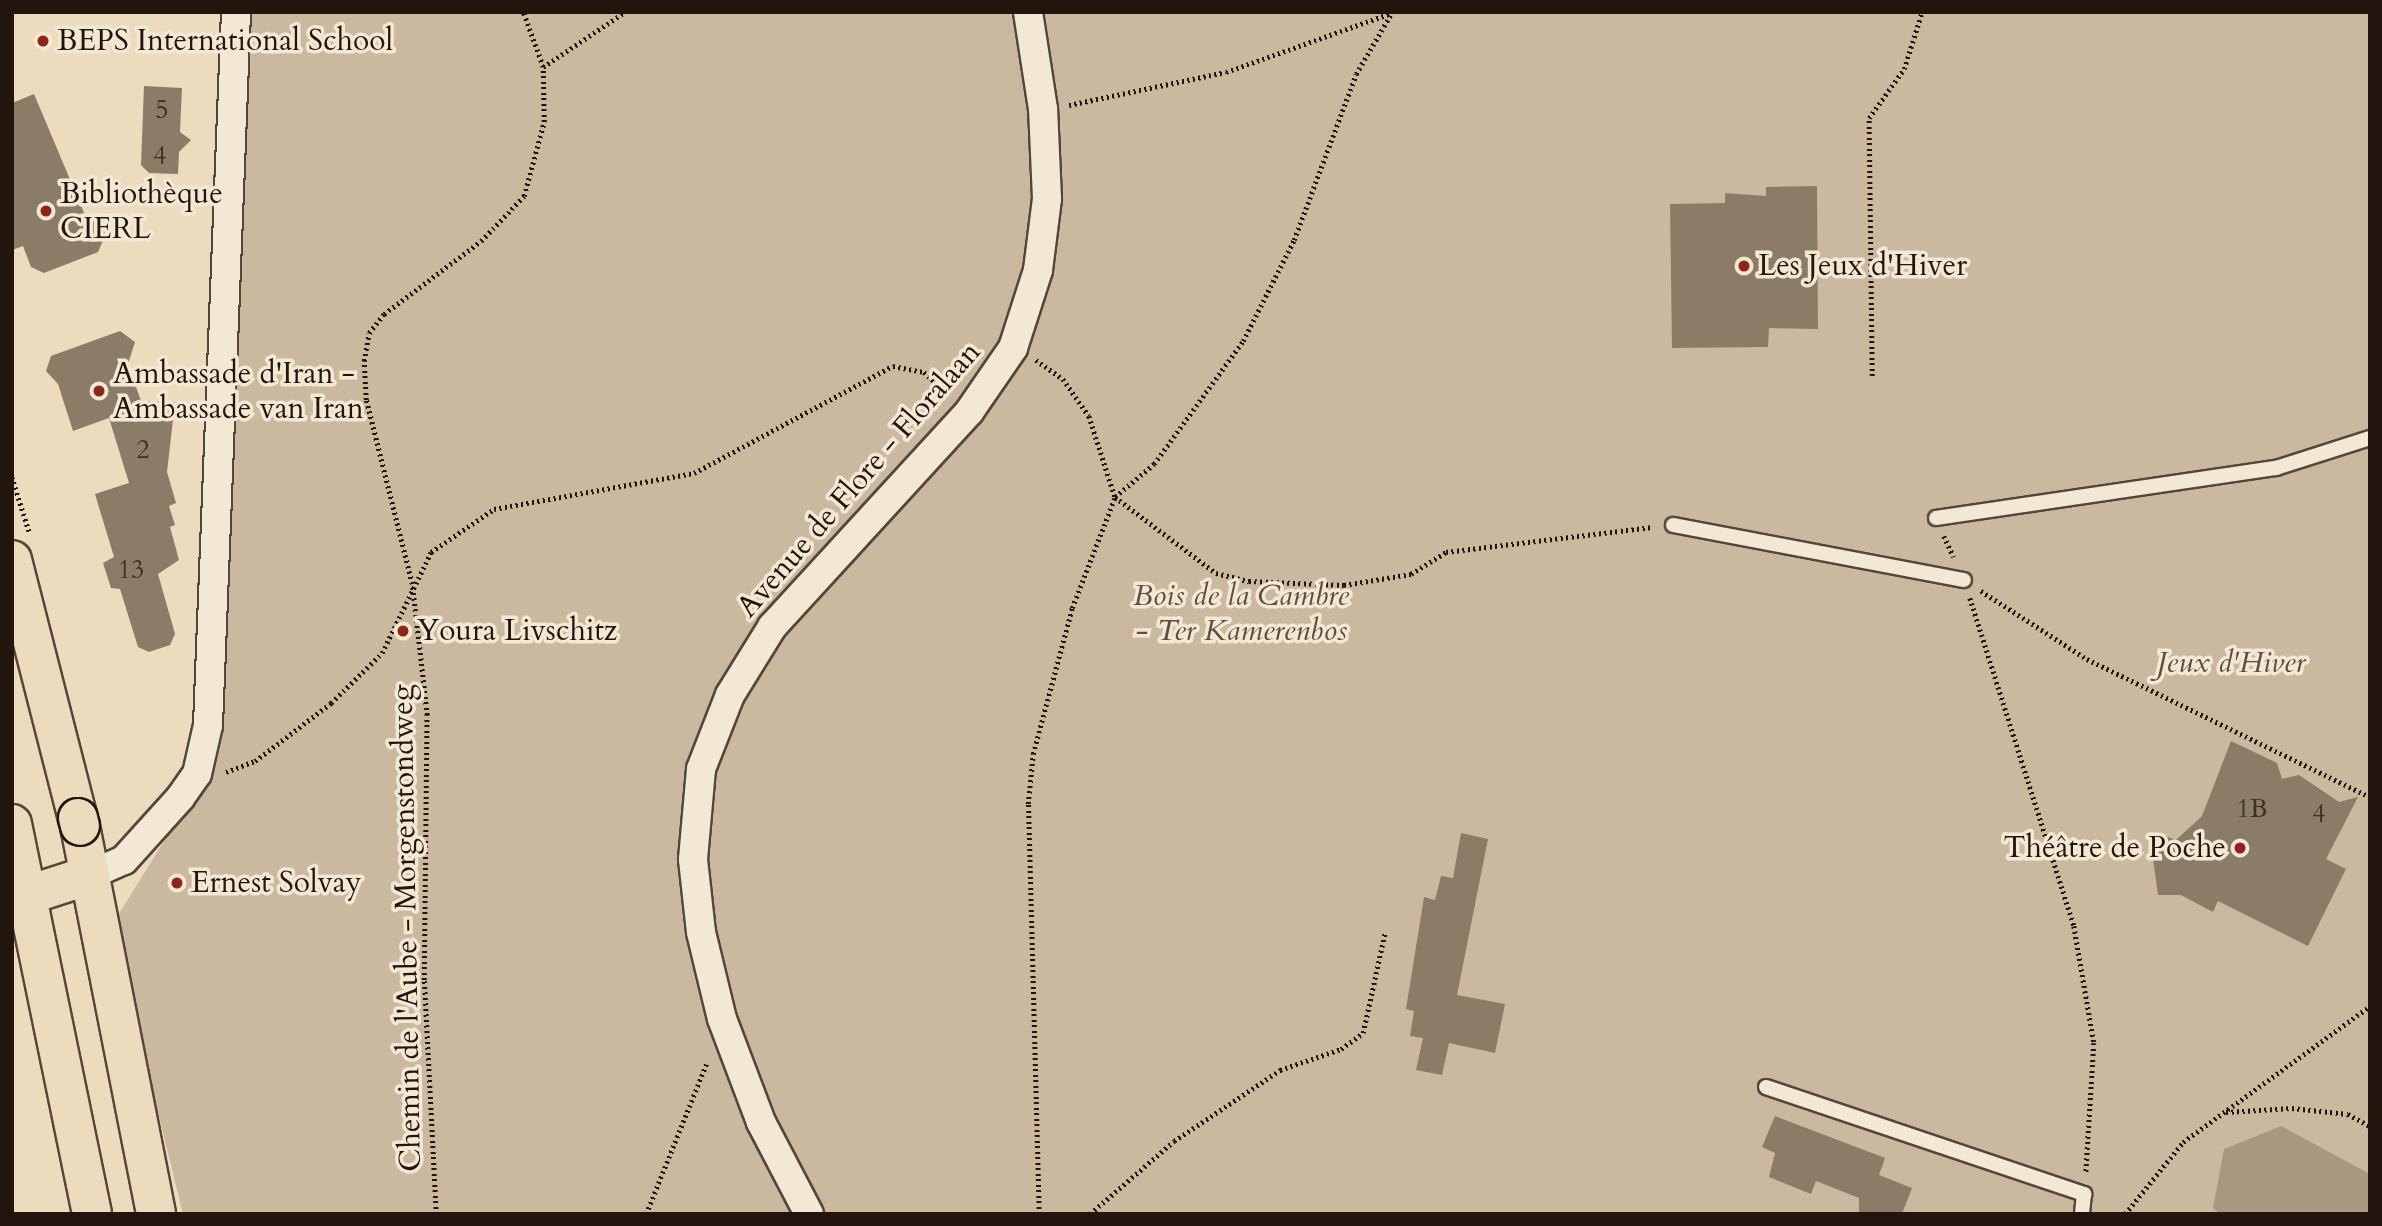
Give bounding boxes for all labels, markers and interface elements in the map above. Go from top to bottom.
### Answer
place label: BEPS International School [57,23,393,59]
marker: BEPS International School [35,33,51,49]
house number: 5 [155,94,169,126]
house number: 4 [153,140,167,172]
place label: Bibliothèque CIERL [60,176,223,246]
marker: Bibliothèque CIERL [38,203,54,219]
place label: Les Jeux d'Hiver [1758,248,1967,284]
marker: Les Jeux d'Hiver [1736,258,1752,274]
street label: Avenue de Flore - Floralaan [729,335,989,625]
place label: Ambassade d'Iran - Ambassade van Iran [113,356,364,426]
marker: Ambassade d'Iran - Ambassade van Iran [91,383,107,399]
house number: 2 [136,434,150,466]
house number: 13 [118,554,144,586]
park label: Bois de la Cambre - Ter Kamerenbos [1133,578,1349,648]
place label: Youra Livschitz [417,613,617,649]
marker: Youra Livschitz [395,623,411,639]
park label: Jeux d'Hiver [2157,645,2305,681]
street label: Chemin de l'Aube - Morgenstondweg [385,684,429,1172]
house number: 1B [2237,793,2267,825]
house number: 4 [2312,798,2326,830]
place label: Théâtre de Poche [2003,830,2226,866]
marker: Théâtre de Poche [2232,840,2248,856]
place label: Ernest Solvay [191,865,362,901]
marker: Ernest Solvay [169,875,185,891]

